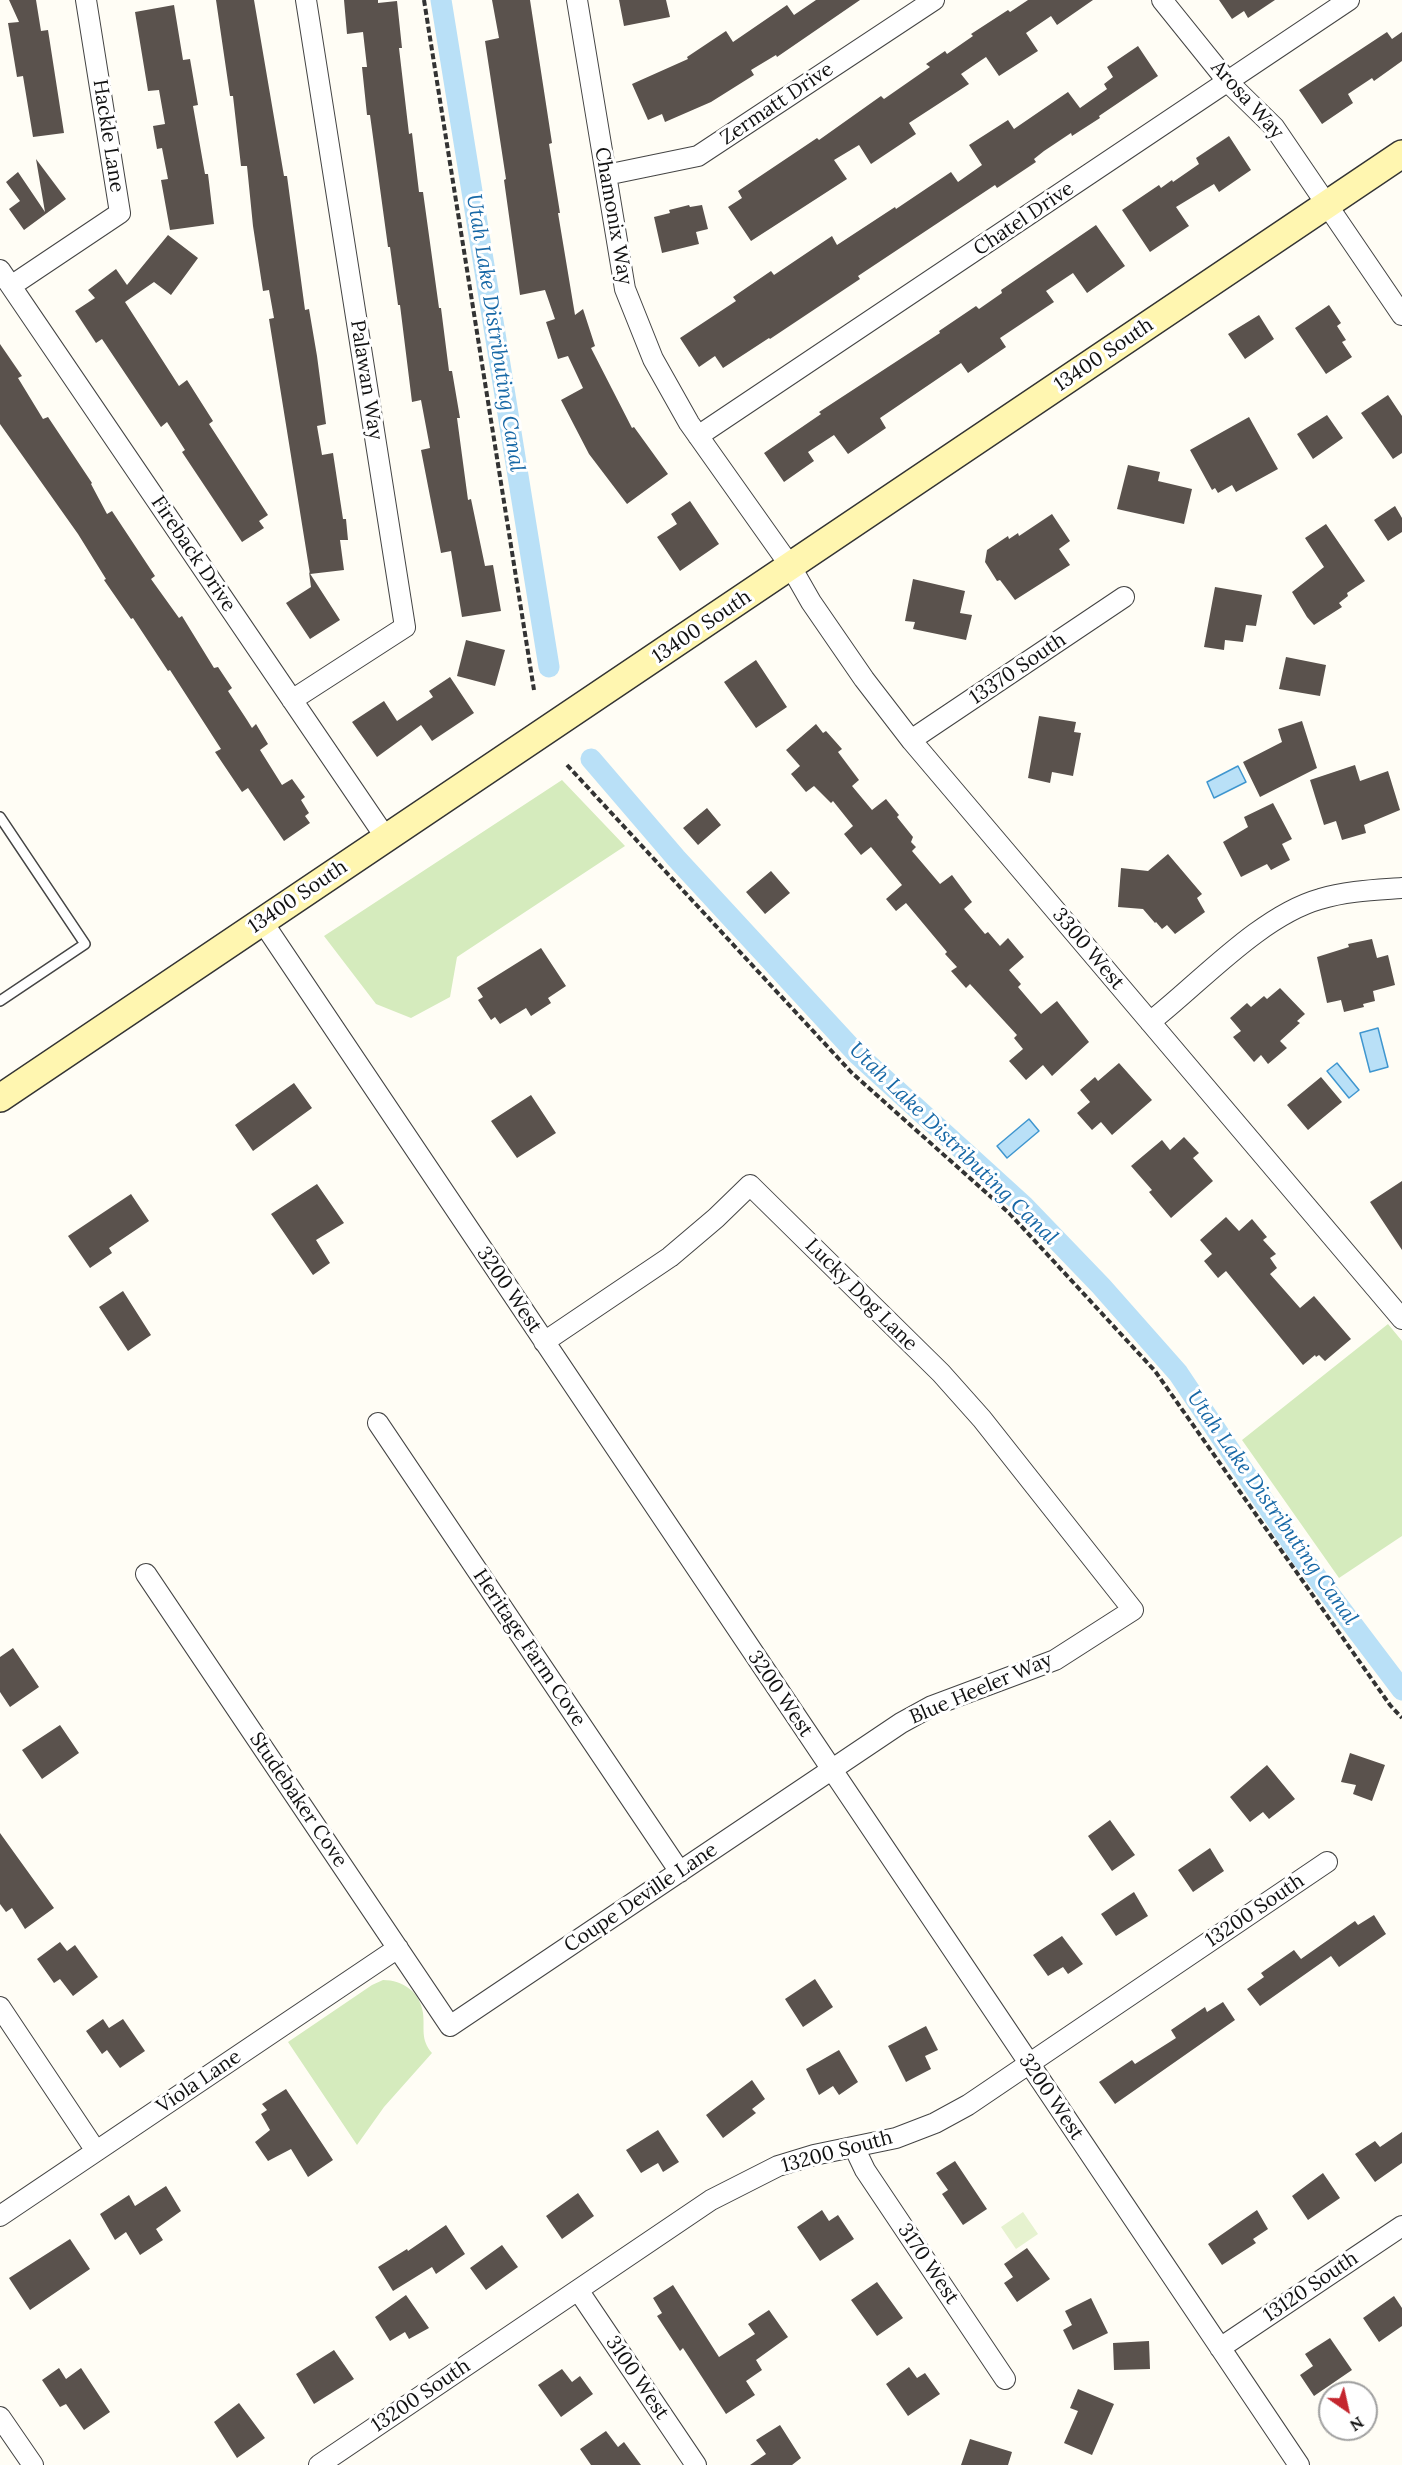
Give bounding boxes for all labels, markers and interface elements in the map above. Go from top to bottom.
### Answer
street label: Arosa Way [1206,56,1288,144]
street label: Zermatt Drive [716,58,838,150]
street label: Hackle Lane [87,78,129,194]
street label: Chamonix Way [589,145,637,287]
street label: Chatel Drive [969,177,1079,261]
water label: Utah Lake Distributing Canal [461,192,529,474]
street label: 13400 South [1050,313,1158,397]
street label: Palawan Way [345,318,387,442]
street label: Fireback Drive [145,492,241,616]
street label: 13400 South [648,585,756,669]
street label: 13370 South [965,628,1071,710]
street label: 13400 South [244,855,352,939]
street label: 3300 West [1047,903,1129,995]
water label: Utah Lake Distributing Canal [843,1037,1063,1251]
street label: Lucky Dog Lane [800,1234,922,1356]
street label: 3200 West [471,1242,547,1338]
water label: Utah Lake Distributing Canal [1181,1386,1363,1630]
street label: Heritage Farm Cove [467,1565,591,1731]
street label: 3200 West [742,1646,818,1742]
street label: Blue Heeler Way [906,1648,1056,1730]
street label: Studebaker Cove [244,1728,352,1872]
street label: Coupe Deville Lane [560,1838,722,1958]
street label: 13200 South [1201,1869,1309,1953]
street label: Viola Lane [152,2045,246,2119]
street label: 3200 West [1013,2049,1089,2145]
street label: 13200 South [779,2126,895,2178]
street label: 3170 West [892,2219,964,2309]
street label: 13120 South [1259,2247,1363,2327]
street label: 3100 West [600,2332,674,2424]
street label: 13200 South [367,2354,475,2438]
north arrow [1318,2381,1378,2441]
text: N [1346,2413,1368,2436]

